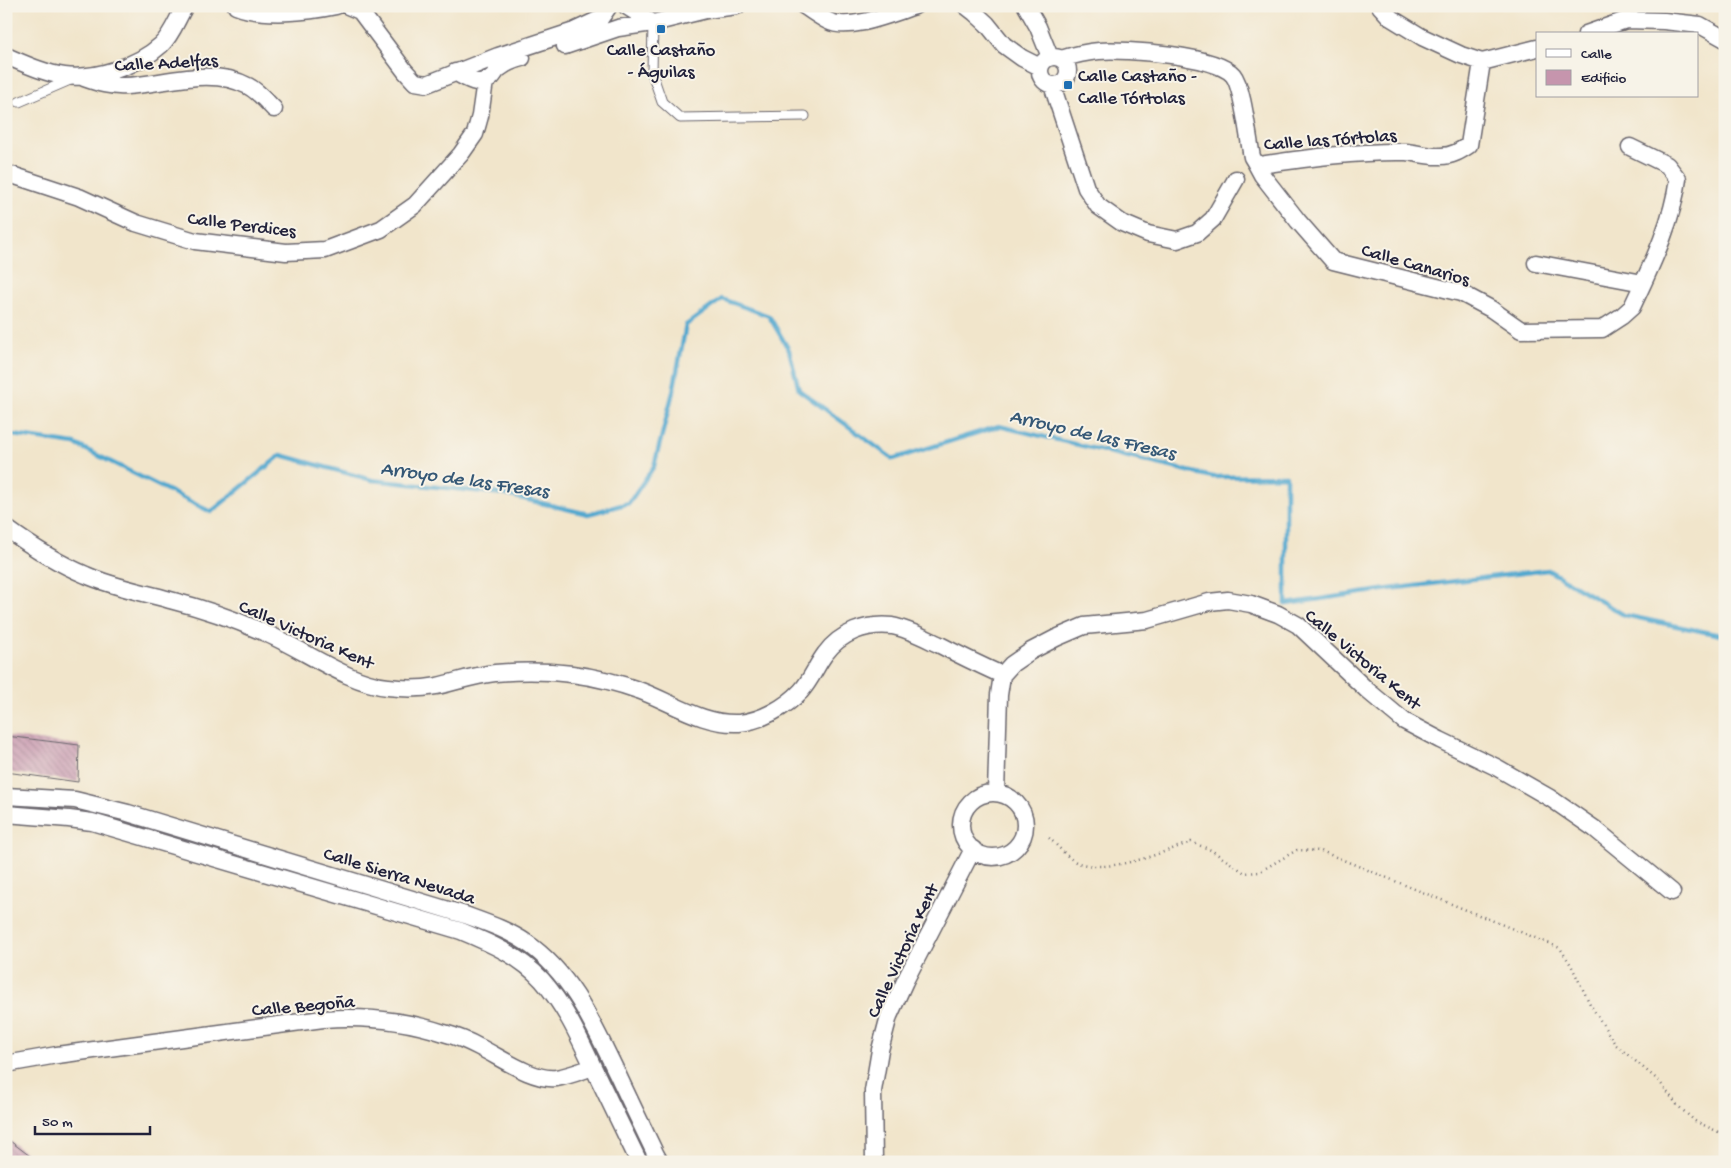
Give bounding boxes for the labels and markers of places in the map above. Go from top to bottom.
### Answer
marker: Calle Castaño - Águilas [655,23,667,35]
place label: Calle Castaño - Águilas [607,40,715,85]
place label: Calle Castaño - Calle Tórtolas [1078,66,1197,111]
marker: Calle Castaño - Calle Tórtolas [1062,79,1074,91]

